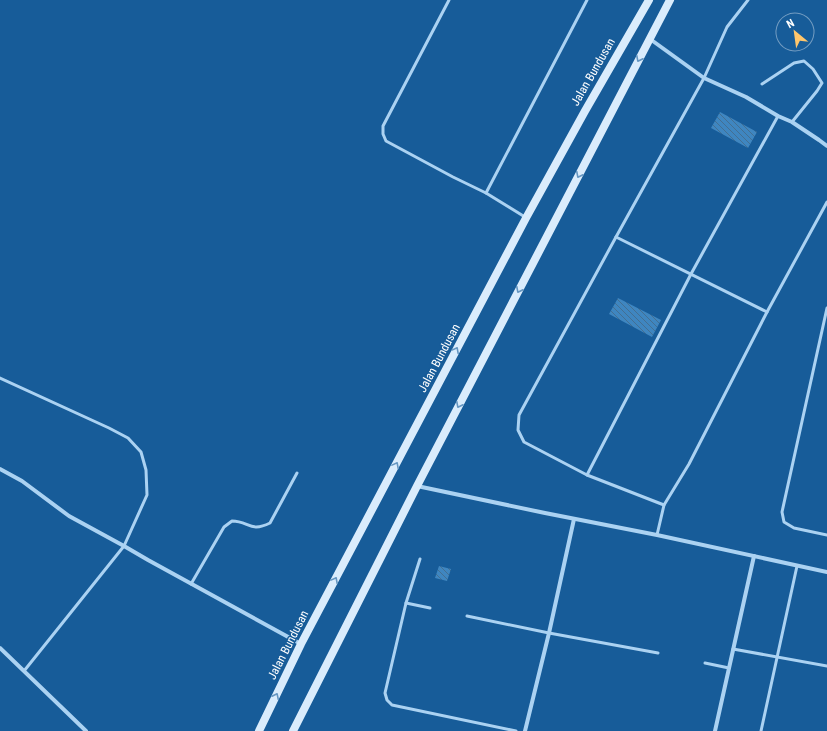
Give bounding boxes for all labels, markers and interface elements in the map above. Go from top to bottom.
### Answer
north arrow [775,12,815,52]
text: N [784,16,797,31]
street label: Jalan Bundusan [568,36,618,108]
one-way arrow [636,55,644,62]
one-way arrow [576,170,584,178]
one-way arrow [516,286,524,293]
street label: Jalan Bundusan [415,321,463,395]
one-way arrow [452,347,459,355]
one-way arrow [457,401,464,409]
one-way arrow [391,462,398,469]
one-way arrow [330,577,338,584]
street label: Jalan Bundusan [265,608,311,682]
one-way arrow [271,693,279,700]

